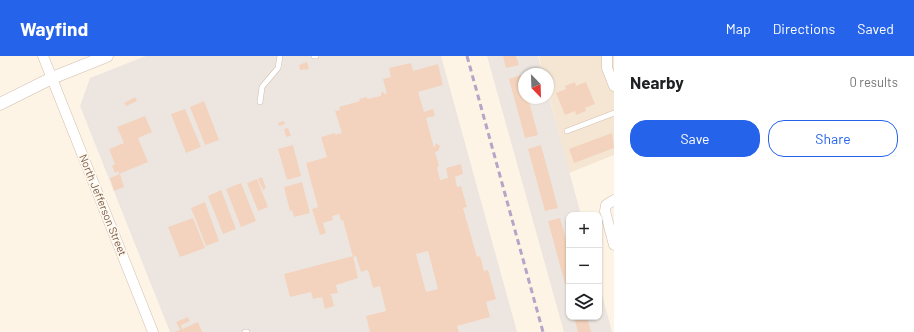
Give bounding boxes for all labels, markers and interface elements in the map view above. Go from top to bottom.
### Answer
text: Wayfind [20,17,88,40]
text: Map [726,20,751,37]
text: Directions [773,20,835,37]
text: Saved [857,20,894,37]
north arrow [518,68,554,104]
text: Nearby [630,72,684,92]
text: 0 results [849,74,898,90]
button: Save [630,120,760,157]
button: Share [768,120,898,157]
street label: North Jefferson Street [77,152,130,258]
map controls [566,212,602,320]
button: + [566,212,602,248]
button: − [566,248,602,284]
button: layers [566,284,602,320]

